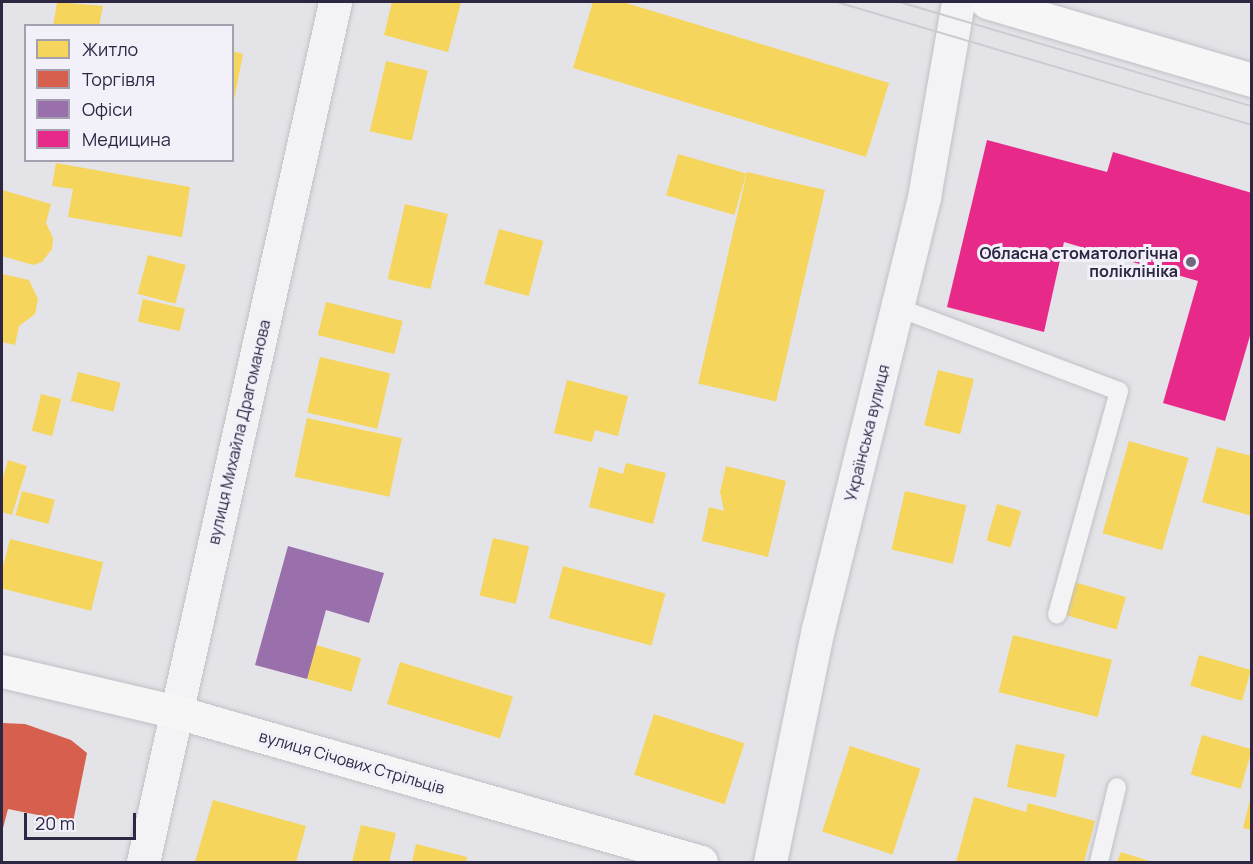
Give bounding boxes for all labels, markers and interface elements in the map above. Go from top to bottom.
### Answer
legend [24,24,234,162]
text: Житло [82,37,138,61]
text: Торгівля [82,67,155,91]
text: Офіси [82,97,132,121]
text: Медицина [82,127,171,151]
place label: Обласна стоматологічна поліклініка [979,243,1178,281]
marker: Обласна стоматологічна поліклініка [1182,253,1200,271]
street label: вулиця Михайла Драгоманова [204,318,274,546]
street label: Українська вулиця [841,362,893,504]
street label: вулиця Січових Стрільців [257,726,447,798]
scale bar [27,801,140,839]
text: 20 m [35,811,75,835]

